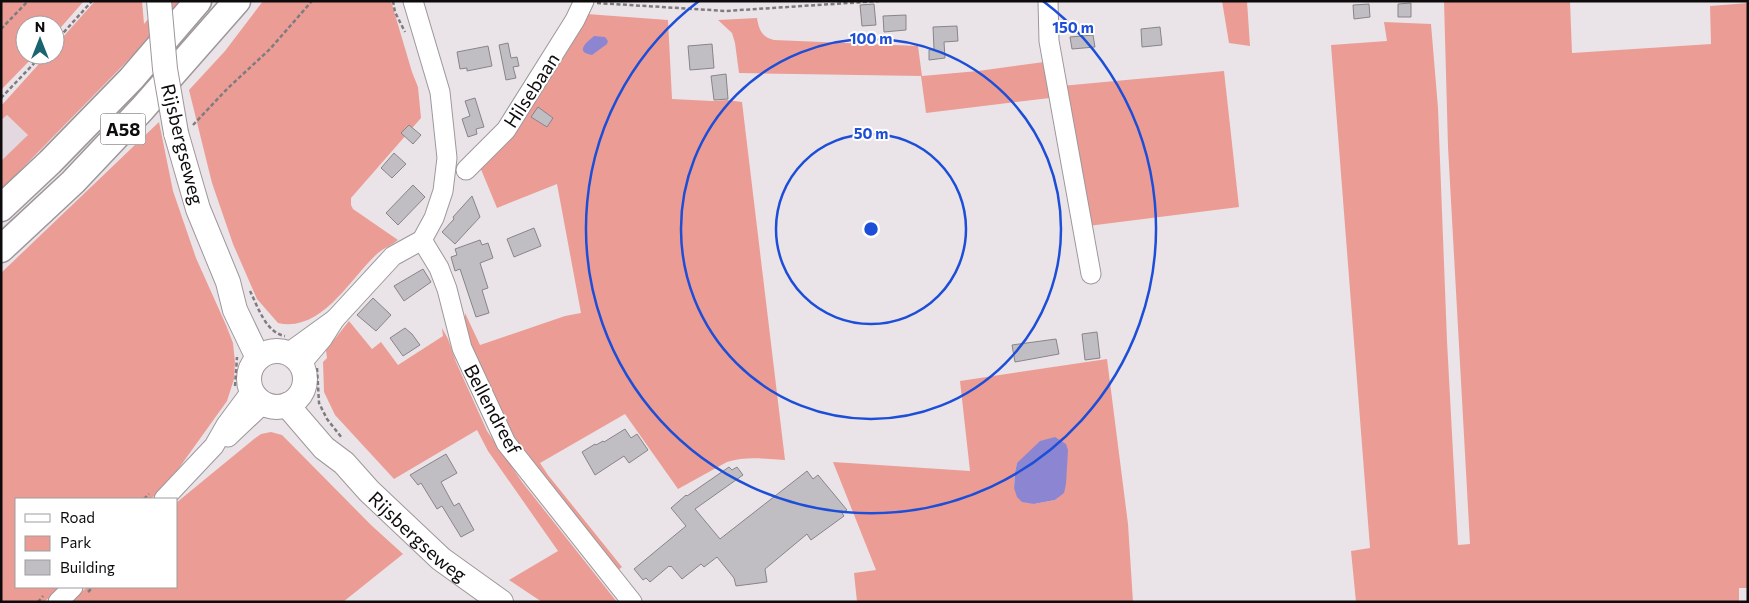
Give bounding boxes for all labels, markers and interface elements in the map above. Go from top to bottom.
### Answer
north arrow [15,15,65,65]
text: N [35,18,45,35]
text: 150 m [1052,18,1094,36]
text: 100 m [850,29,892,47]
street label: Hilsebaan [498,48,564,132]
street label: Rijsbergseweg [157,81,209,207]
road number: A58 [100,114,146,144]
text: 50 m [854,124,888,142]
centre of rings [862,220,880,238]
street label: Bellendreef [460,360,527,458]
street label: Rijsbergseweg [365,486,472,586]
legend [15,498,178,588]
text: Road [60,508,95,526]
text: Park [60,533,91,551]
text: Building [60,558,115,576]

